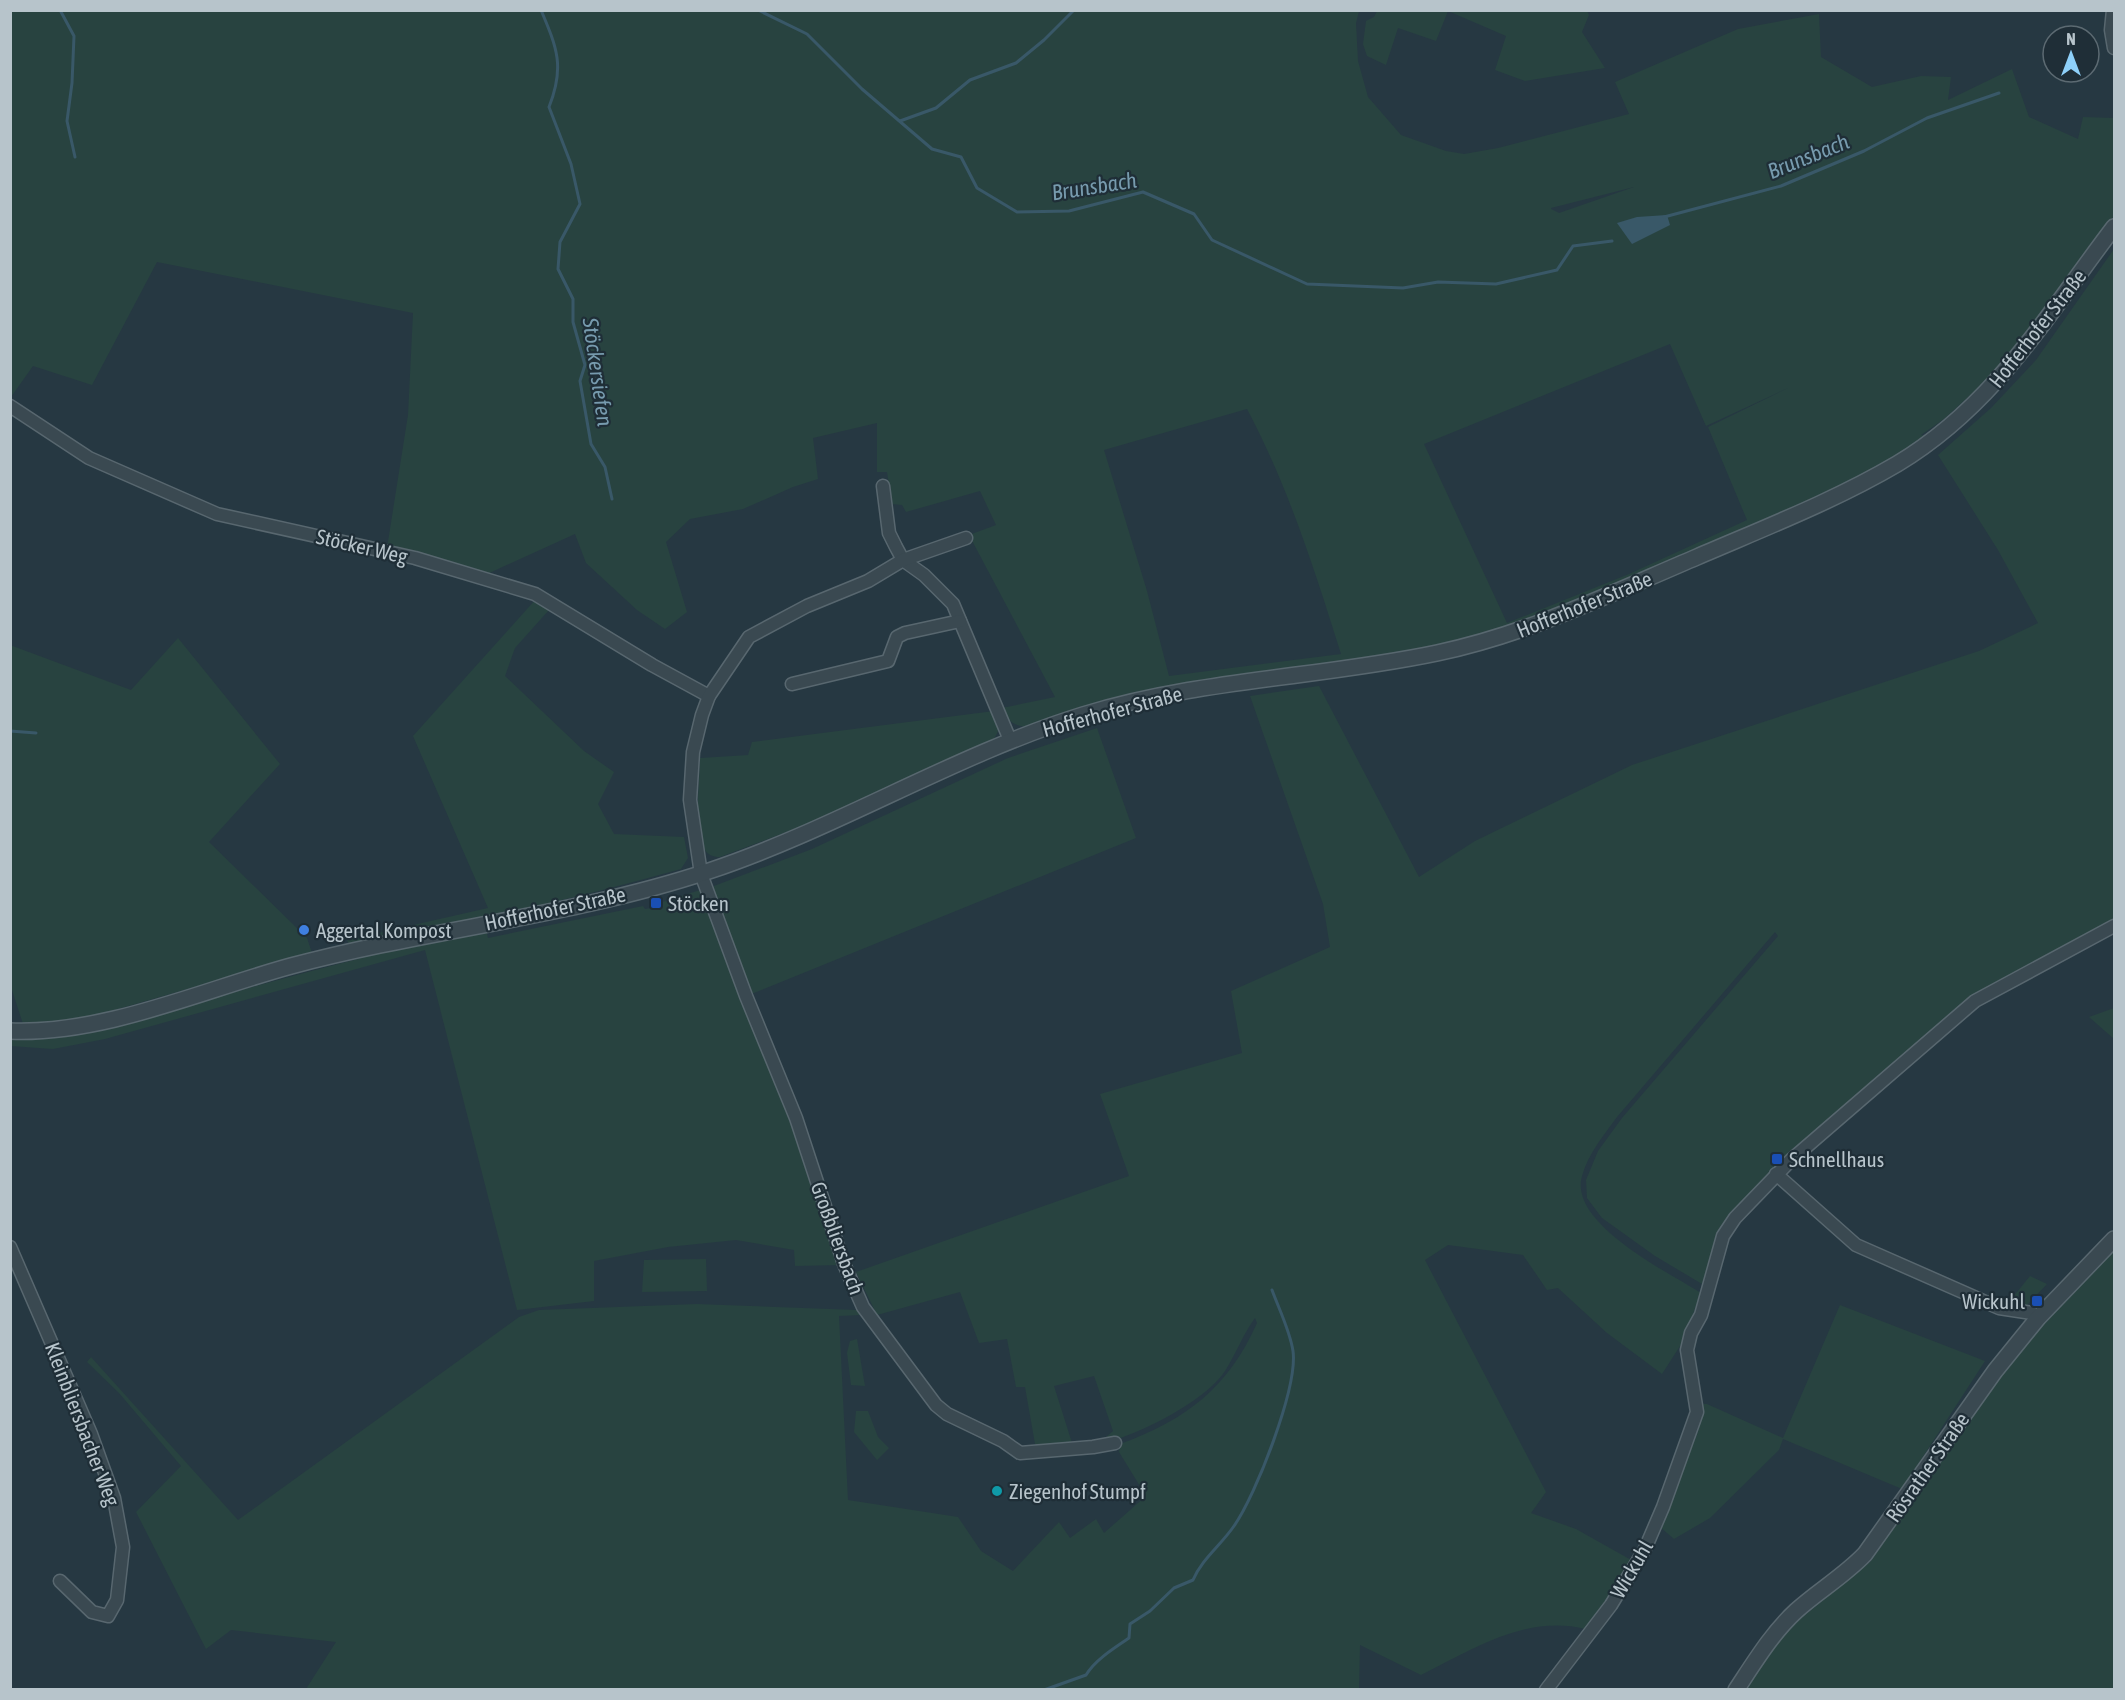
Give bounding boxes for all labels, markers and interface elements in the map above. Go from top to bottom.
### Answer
north arrow [2041,24,2101,84]
text: N [2066,30,2076,48]
water label: Brunsbach [1764,128,1853,184]
water label: Brunsbach [1050,166,1139,206]
street label: Hofferhofer Straße [1983,264,2091,392]
water label: Stöckersiefen [577,315,619,428]
street label: Stöcker Weg [314,524,410,568]
street label: Hofferhofer Straße [1513,566,1655,642]
street label: Hofferhofer Straße [1040,681,1184,741]
street label: Hofferhofer Straße [482,881,628,935]
place label: Stöcken [668,891,729,915]
marker: Stöcken [649,896,663,910]
place label: Aggertal Kompost [316,918,451,942]
marker: Aggertal Kompost [297,923,311,937]
place label: Schnellhaus [1789,1147,1884,1171]
marker: Schnellhaus [1770,1152,1784,1166]
street label: Großbliersbach [807,1178,869,1298]
place label: Wickuhl [1962,1289,2025,1313]
marker: Wickuhl [2030,1294,2044,1308]
street label: Kleinbliersbacher Weg [41,1339,125,1509]
street label: Rösrather Straße [1880,1408,1974,1526]
place label: Ziegenhof Stumpf [1009,1479,1146,1503]
marker: Ziegenhof Stumpf [990,1484,1004,1498]
street label: Wickuhl [1605,1535,1657,1602]

